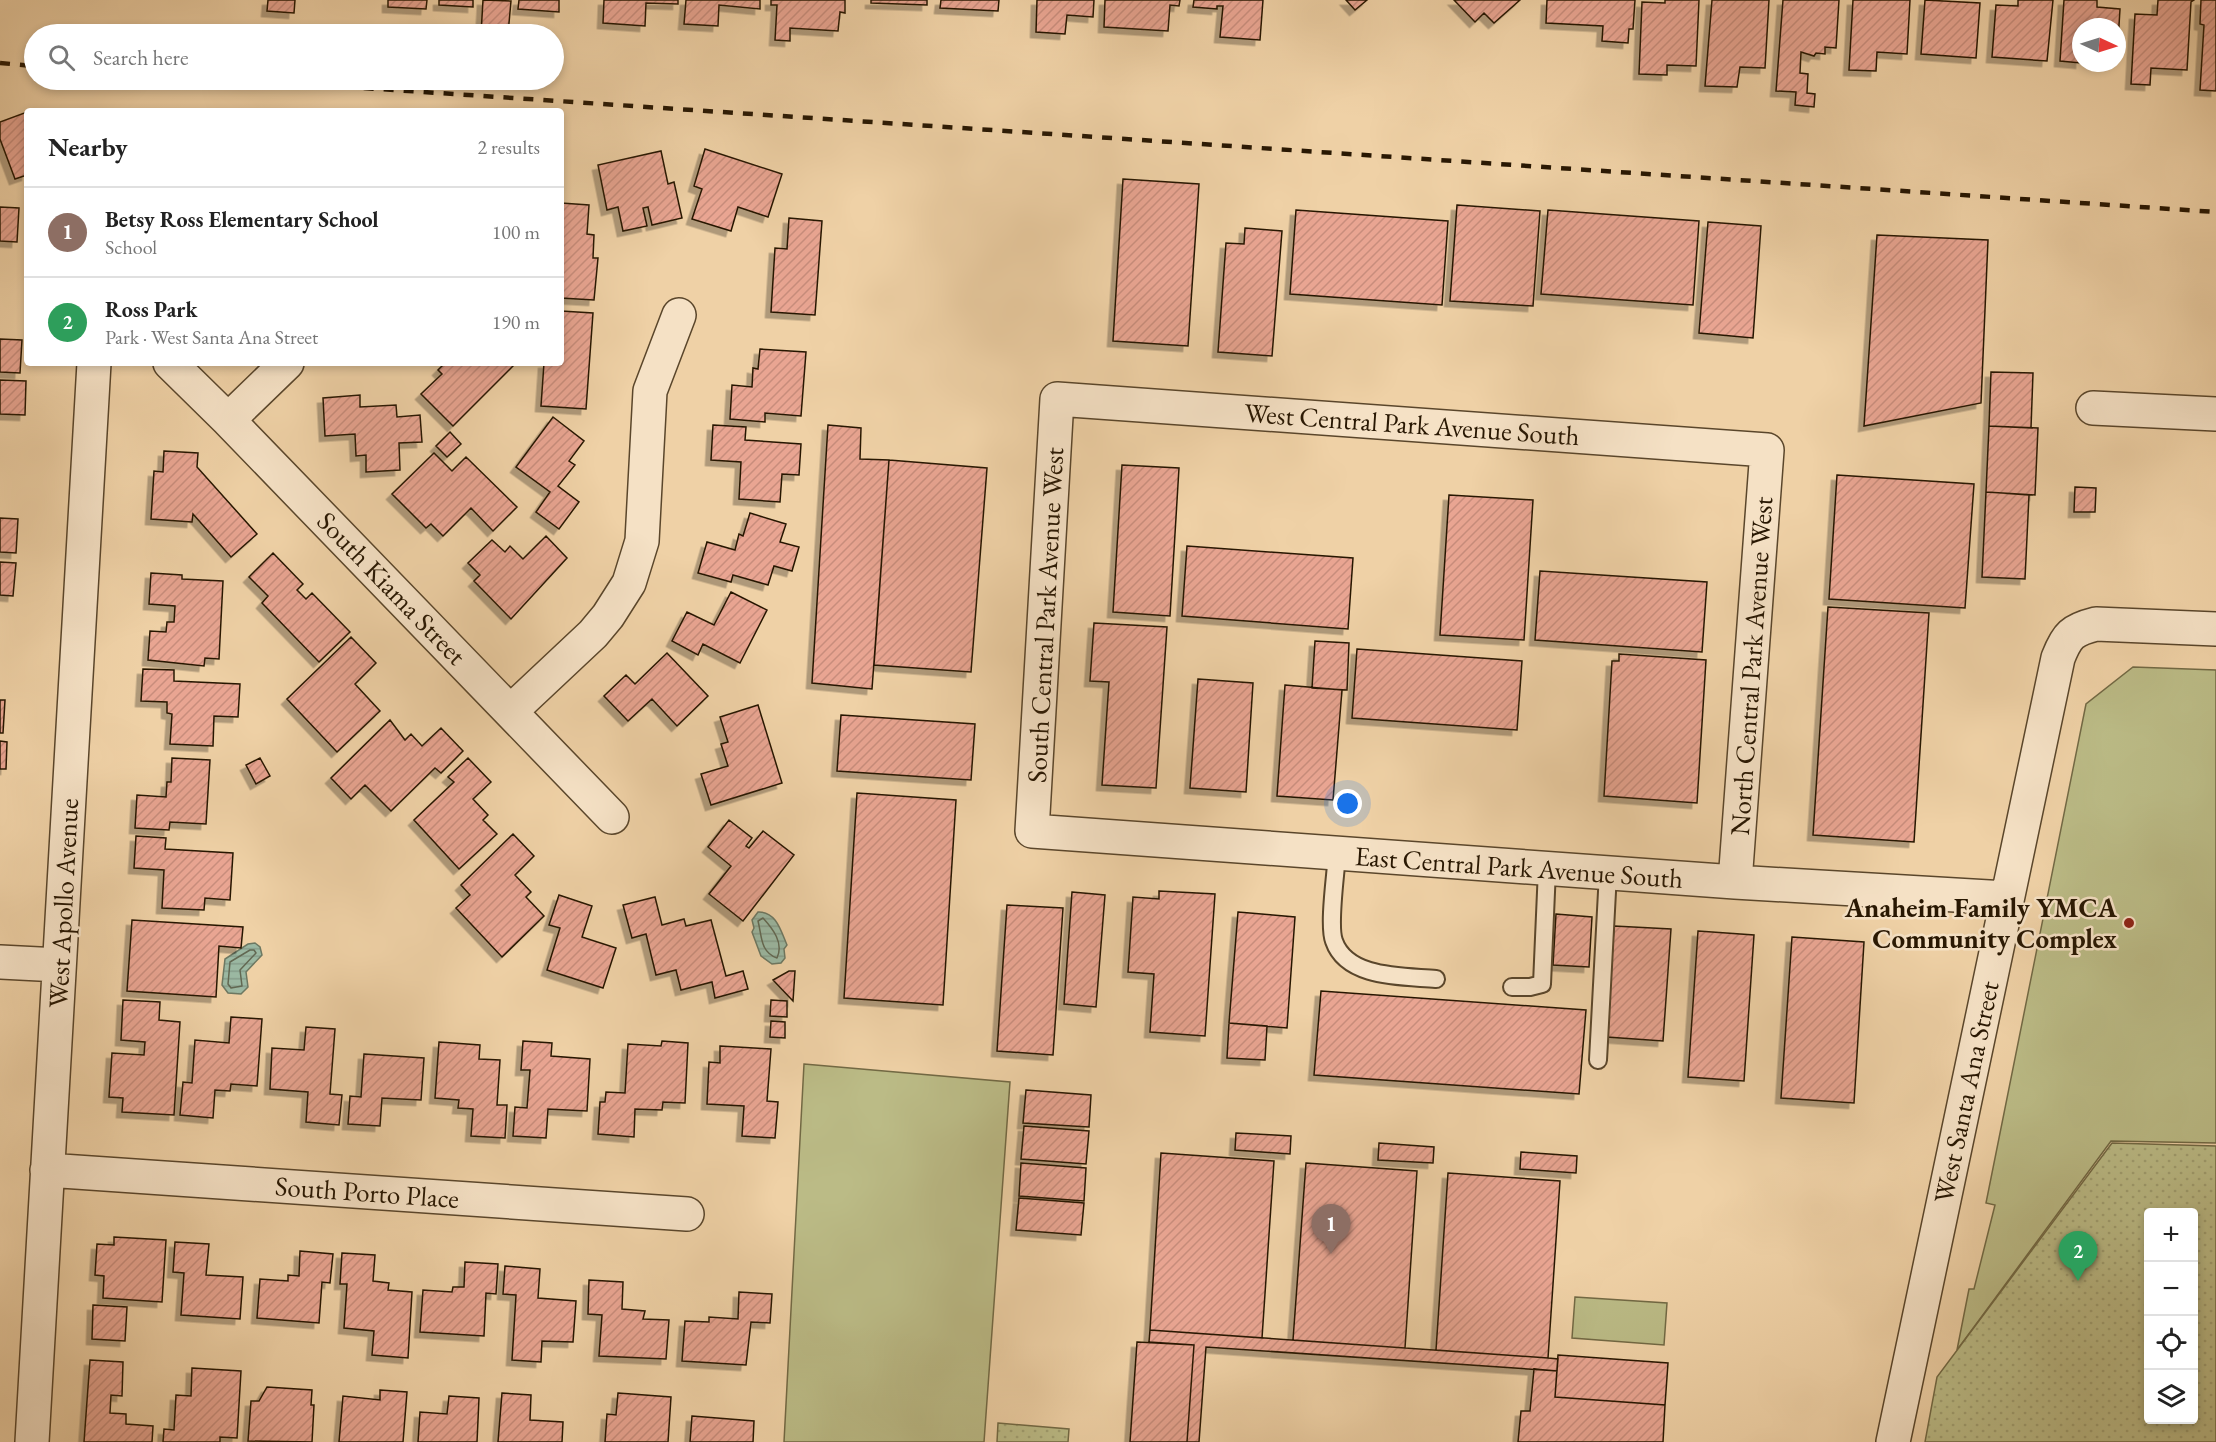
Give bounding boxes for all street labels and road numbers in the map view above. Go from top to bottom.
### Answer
street label: West Central Park Avenue South [1243,395,1581,453]
street label: South Central Park Avenue West [1019,446,1071,784]
street label: North Central Park Avenue West [1722,495,1780,837]
street label: South Kiama Street [310,504,474,673]
street label: West Apollo Avenue [40,797,86,1009]
street label: East Central Park Avenue South [1354,838,1684,896]
street label: West Santa Ana Street [1925,977,2007,1206]
street label: South Porto Place [274,1168,460,1216]

